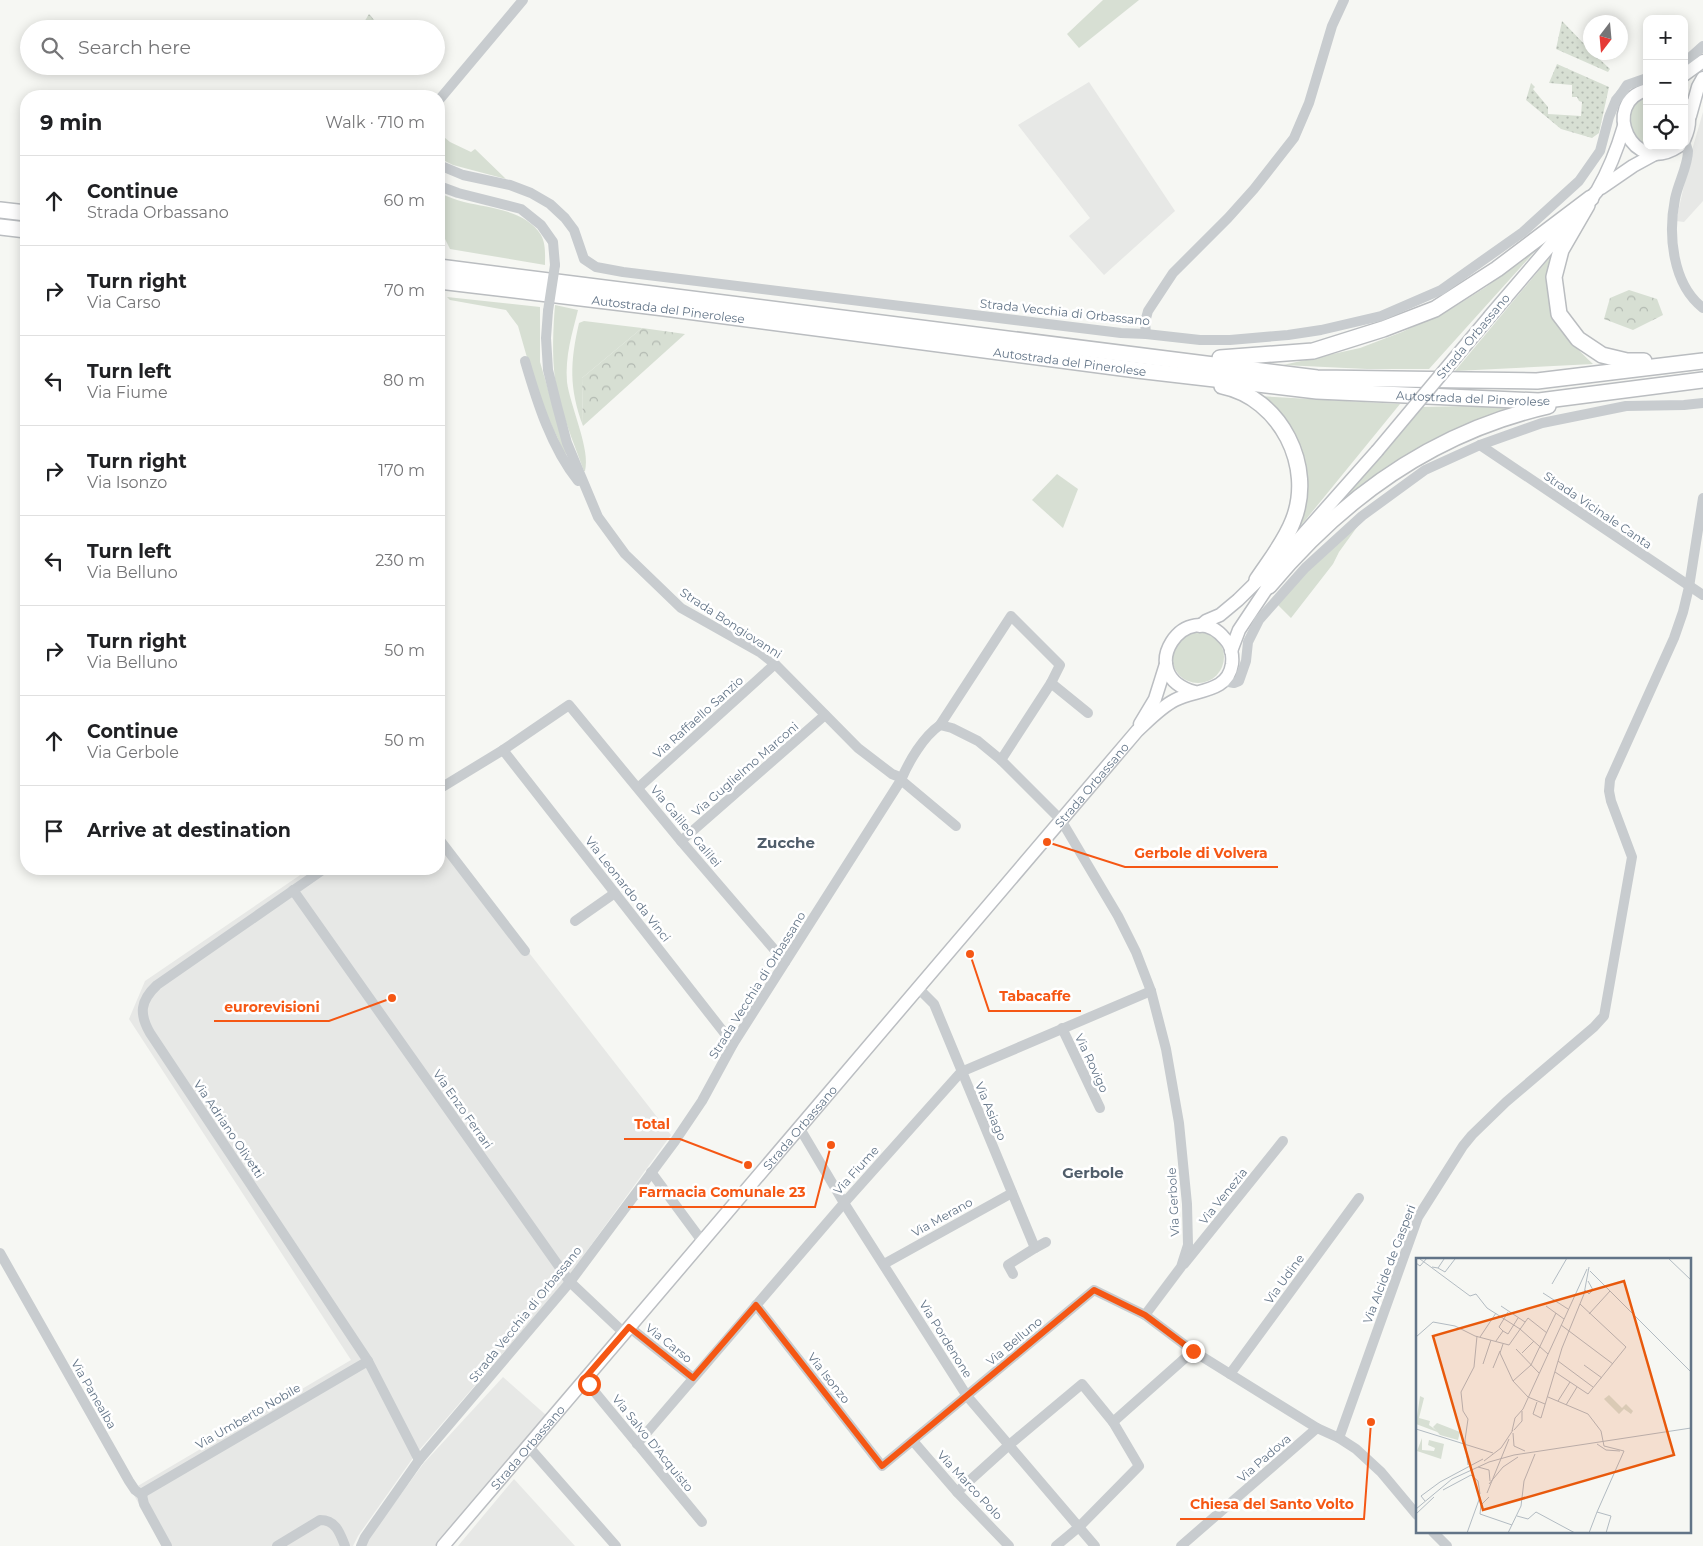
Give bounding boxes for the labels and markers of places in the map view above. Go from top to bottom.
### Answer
callout: Gerbole di Volvera [1125,838,1278,867]
callout: Tabacaffe [989,982,1081,1011]
callout: eurorevisioni [214,992,329,1021]
callout: Total [624,1110,680,1139]
callout: Farmacia Comunale 23 [628,1178,815,1207]
callout: Chiesa del Santo Volto [1180,1490,1364,1519]

